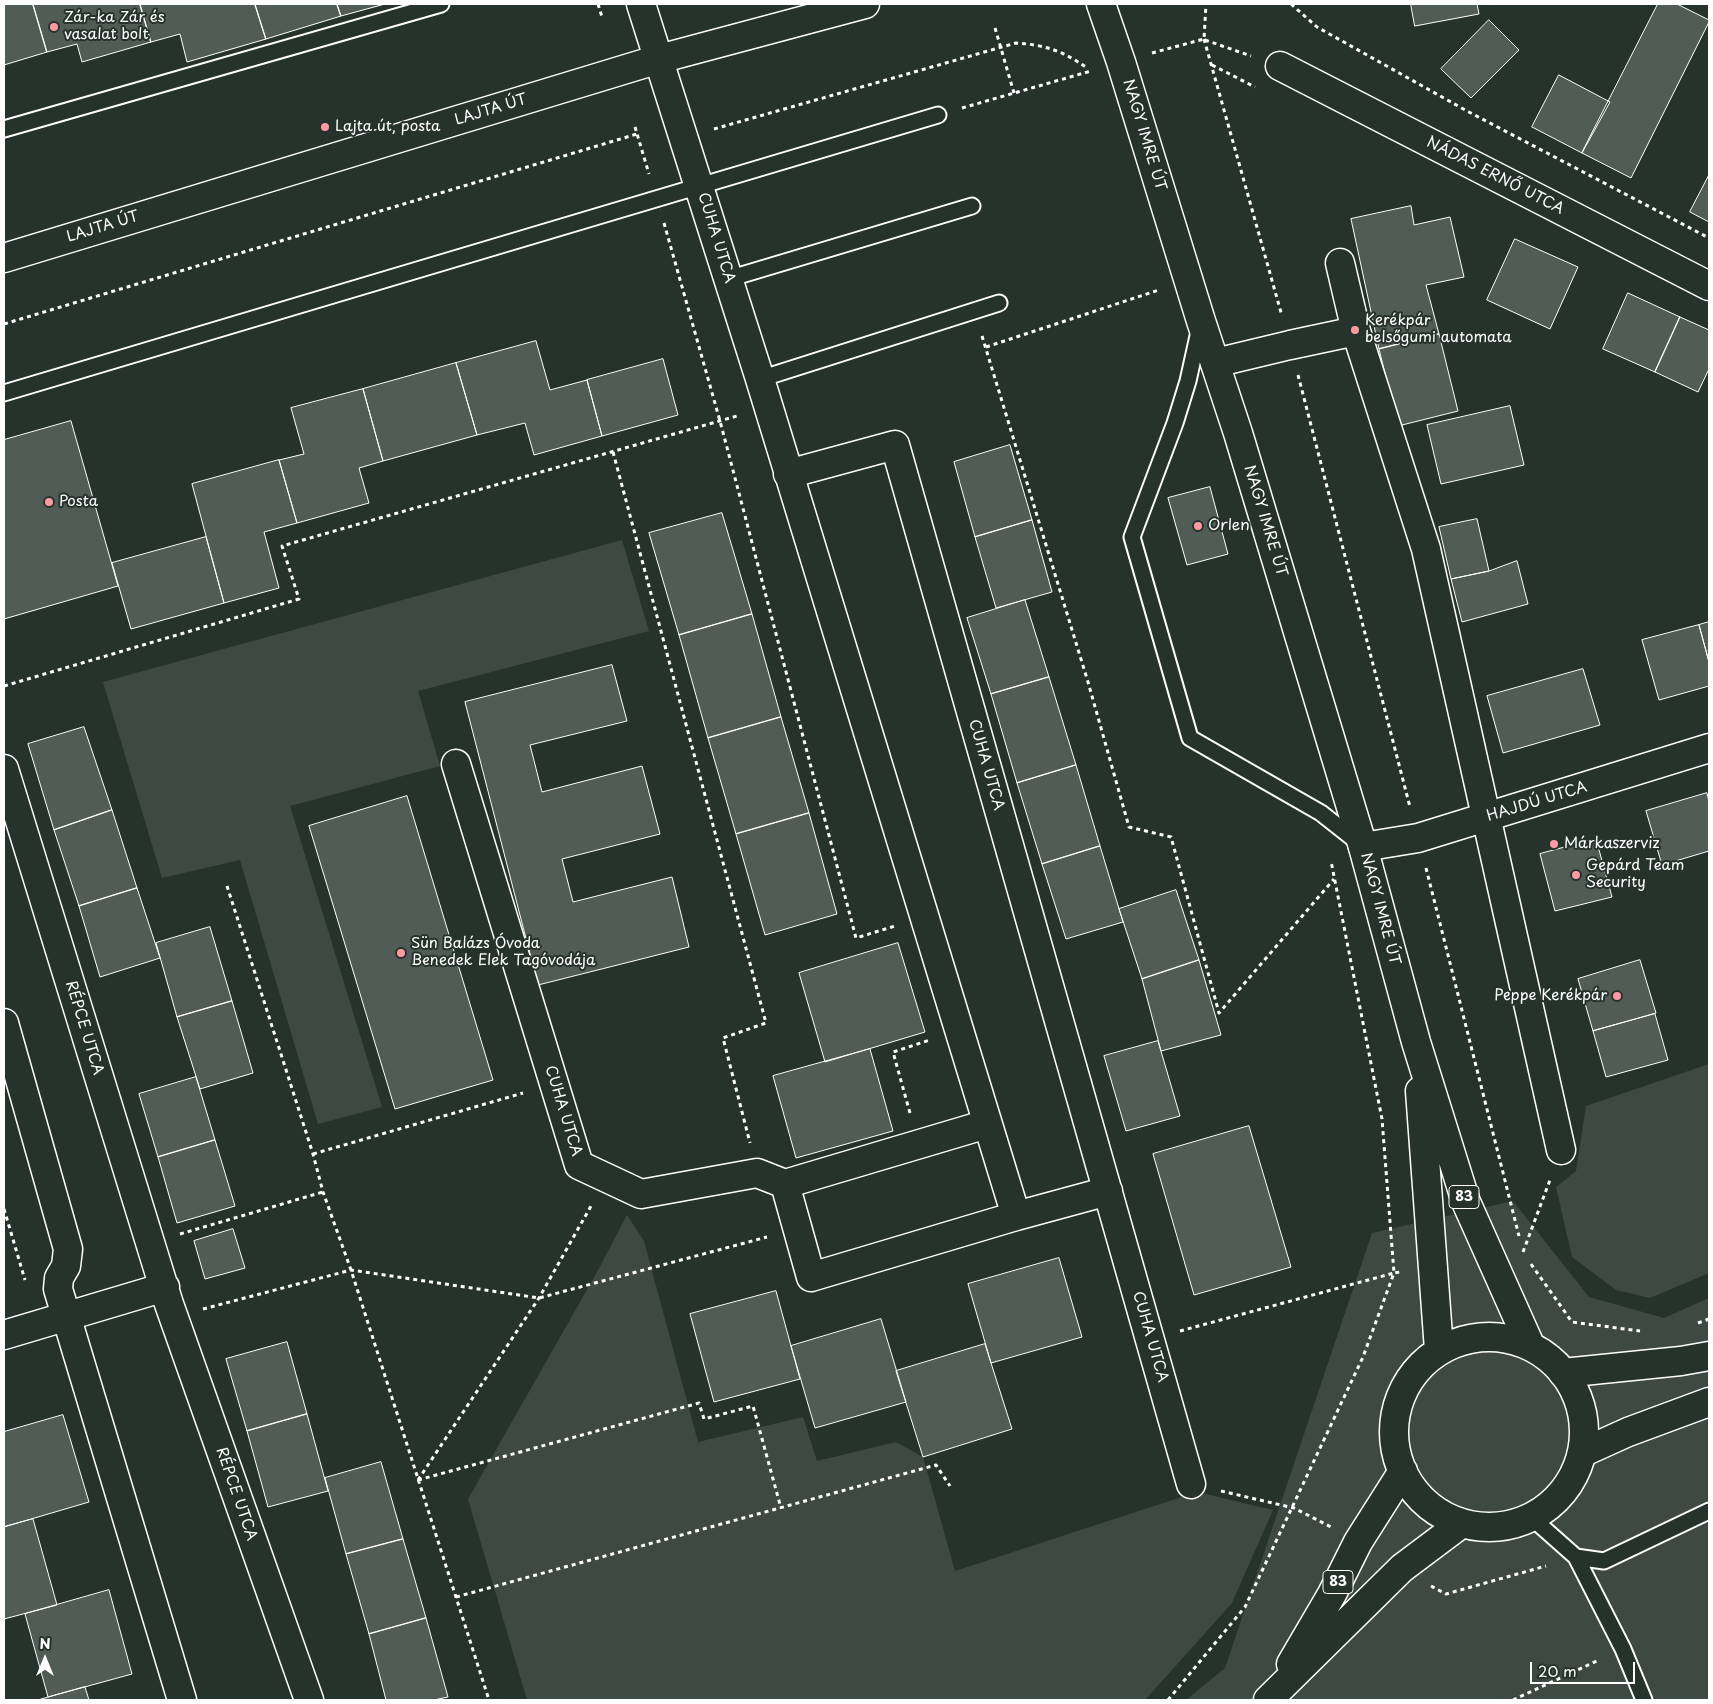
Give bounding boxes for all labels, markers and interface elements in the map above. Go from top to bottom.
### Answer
place label: Zár-ka Zár és vasalat bolt [64,9,165,44]
marker: Zár-ka Zár és vasalat bolt [48,21,60,33]
street label: NAGY IMRE ÚT [1119,77,1169,193]
street label: LAJTA ÚT [453,91,529,129]
place label: Lajta út, posta [335,118,440,136]
marker: Lajta út, posta [319,121,331,133]
street label: NÁDAS ERNŐ UTCA [1423,133,1567,219]
street label: CUHA UTCA [694,191,738,285]
street label: LAJTA ÚT [65,208,141,246]
place label: Kerékpár belsőgumi automata [1365,312,1512,347]
marker: Kerékpár belsőgumi automata [1349,324,1361,336]
street label: NAGY IMRE ÚT [1240,463,1290,579]
place label: Posta [59,493,98,511]
marker: Posta [43,496,55,508]
place label: Orlen [1208,517,1250,535]
marker: Orlen [1192,520,1204,532]
street label: CUHA UTCA [964,717,1008,813]
street label: HAJDÚ UTCA [1485,778,1589,826]
place label: Márkaszerviz [1564,835,1660,853]
marker: Márkaszerviz [1548,838,1560,850]
street label: NAGY IMRE ÚT [1356,851,1404,967]
place label: Gepárd Team Security [1586,857,1684,892]
marker: Gepárd Team Security [1570,869,1582,881]
place label: Sün Balázs Óvoda Benedek Elek Tagóvodája [411,935,595,970]
marker: Sün Balázs Óvoda Benedek Elek Tagóvodája [395,947,407,959]
street label: RÉPCE UTCA [61,979,107,1077]
place label: Peppe Kerékpár [1494,987,1607,1005]
marker: Peppe Kerékpár [1611,990,1623,1002]
street label: CUHA UTCA [541,1064,585,1158]
road number: 83 [1449,1186,1479,1208]
street label: CUHA UTCA [1128,1289,1172,1385]
street label: RÉPCE UTCA [212,1445,260,1543]
road number: 83 [1323,1570,1353,1594]
text: N [39,1633,51,1654]
north arrow [20,1634,70,1684]
scale bar [1533,1652,1638,1684]
text: 20 m [1538,1659,1577,1682]

